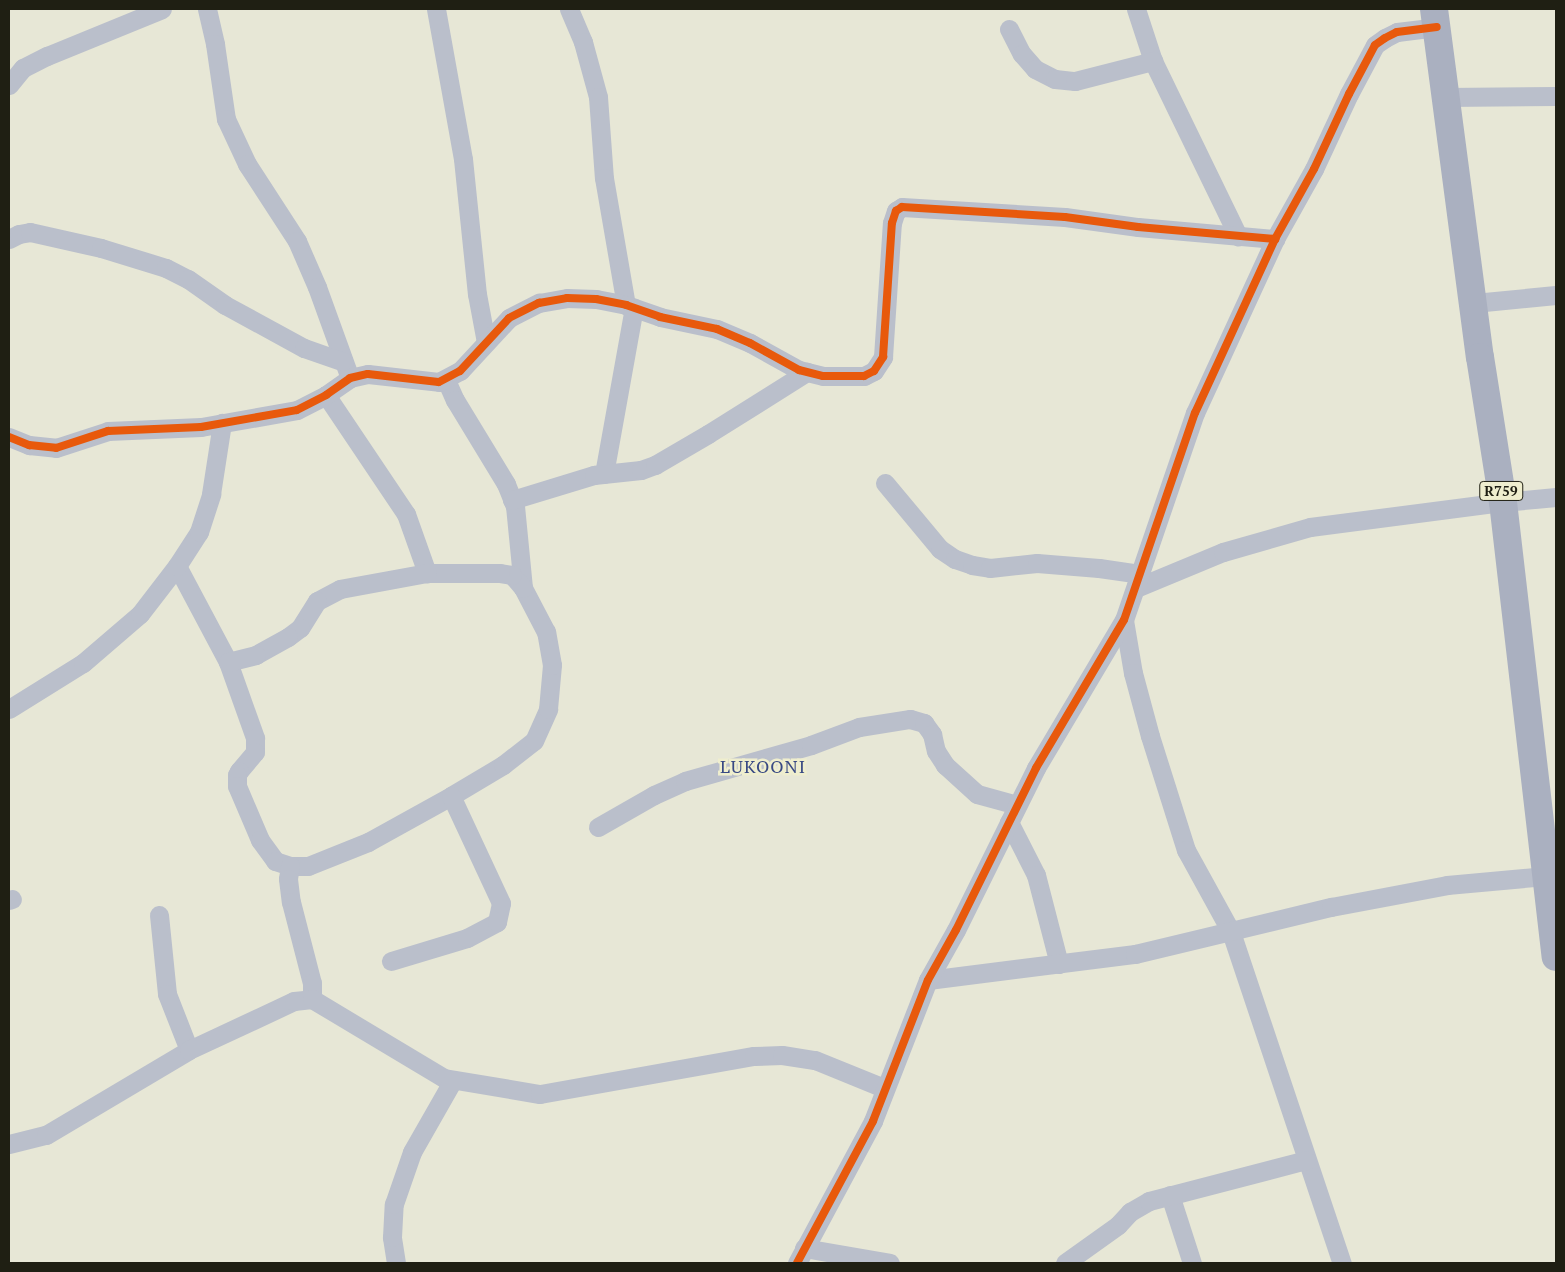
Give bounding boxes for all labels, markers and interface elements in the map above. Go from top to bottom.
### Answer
road number: R759 [1478,480,1524,502]
district label: LUKOONI [719,755,807,777]

